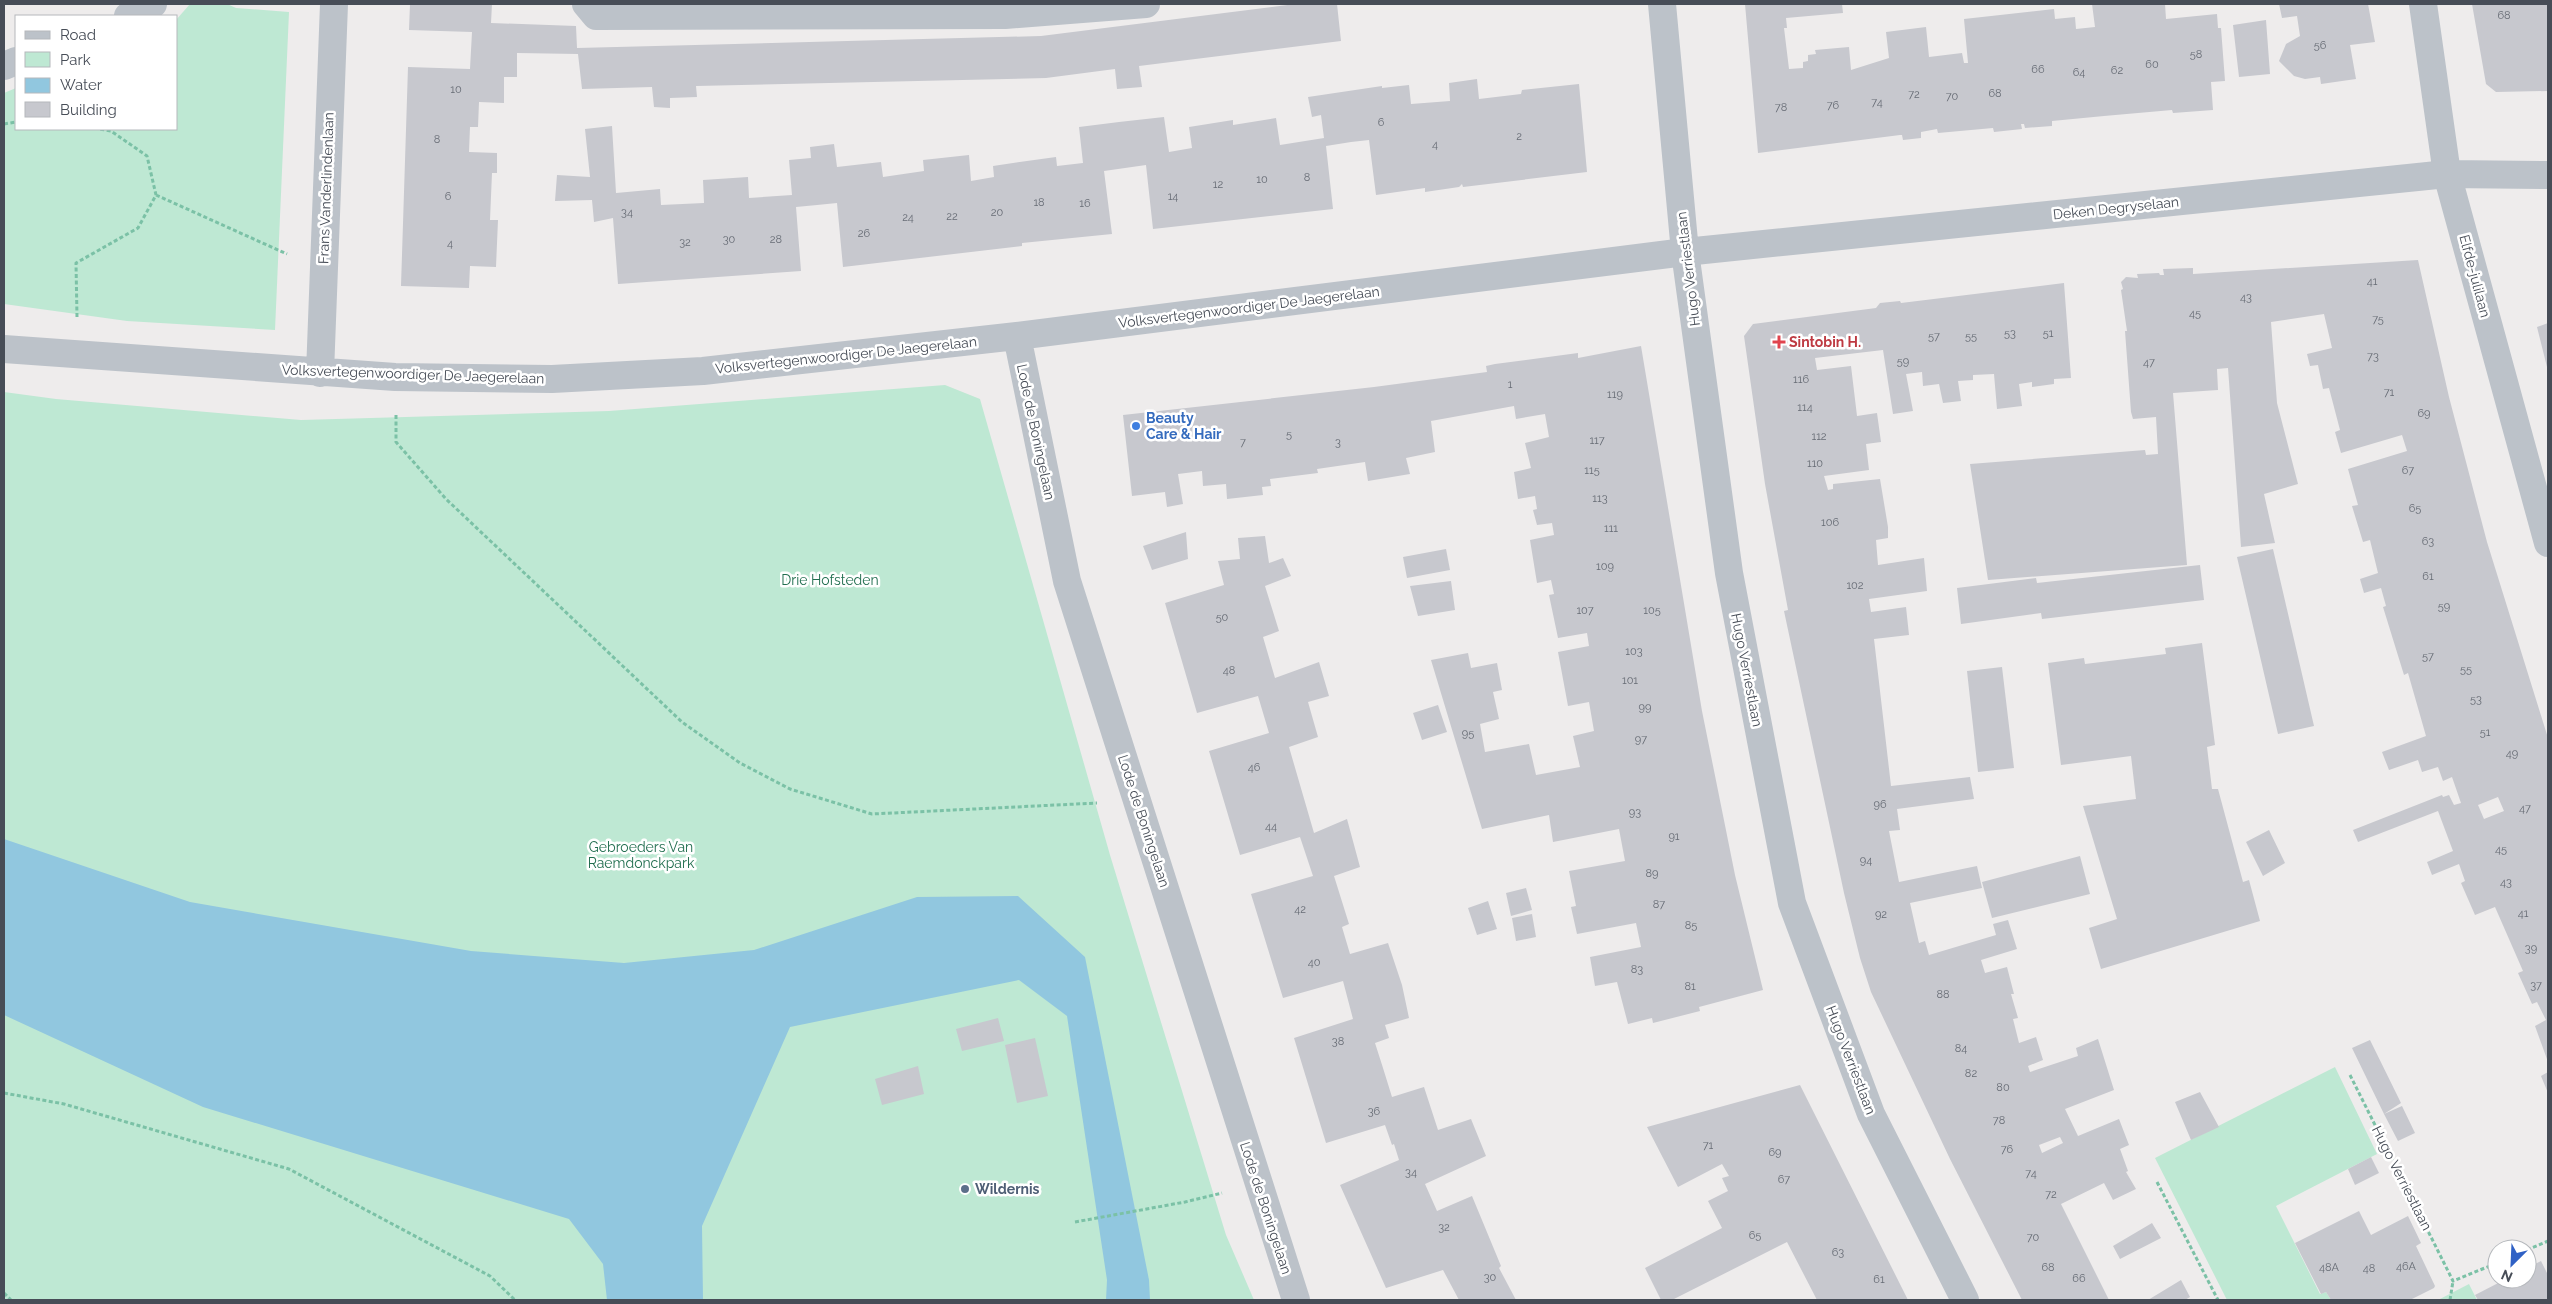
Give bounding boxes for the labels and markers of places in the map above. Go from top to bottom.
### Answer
place label: Sintobin H. [1789,334,1861,350]
marker: Sintobin H. [1773,336,1785,348]
place label: Beauty Care & Hair [1146,410,1222,442]
marker: Beauty Care & Hair [1130,420,1142,432]
place label: Wildernis [975,1181,1040,1197]
marker: Wildernis [959,1183,971,1195]

